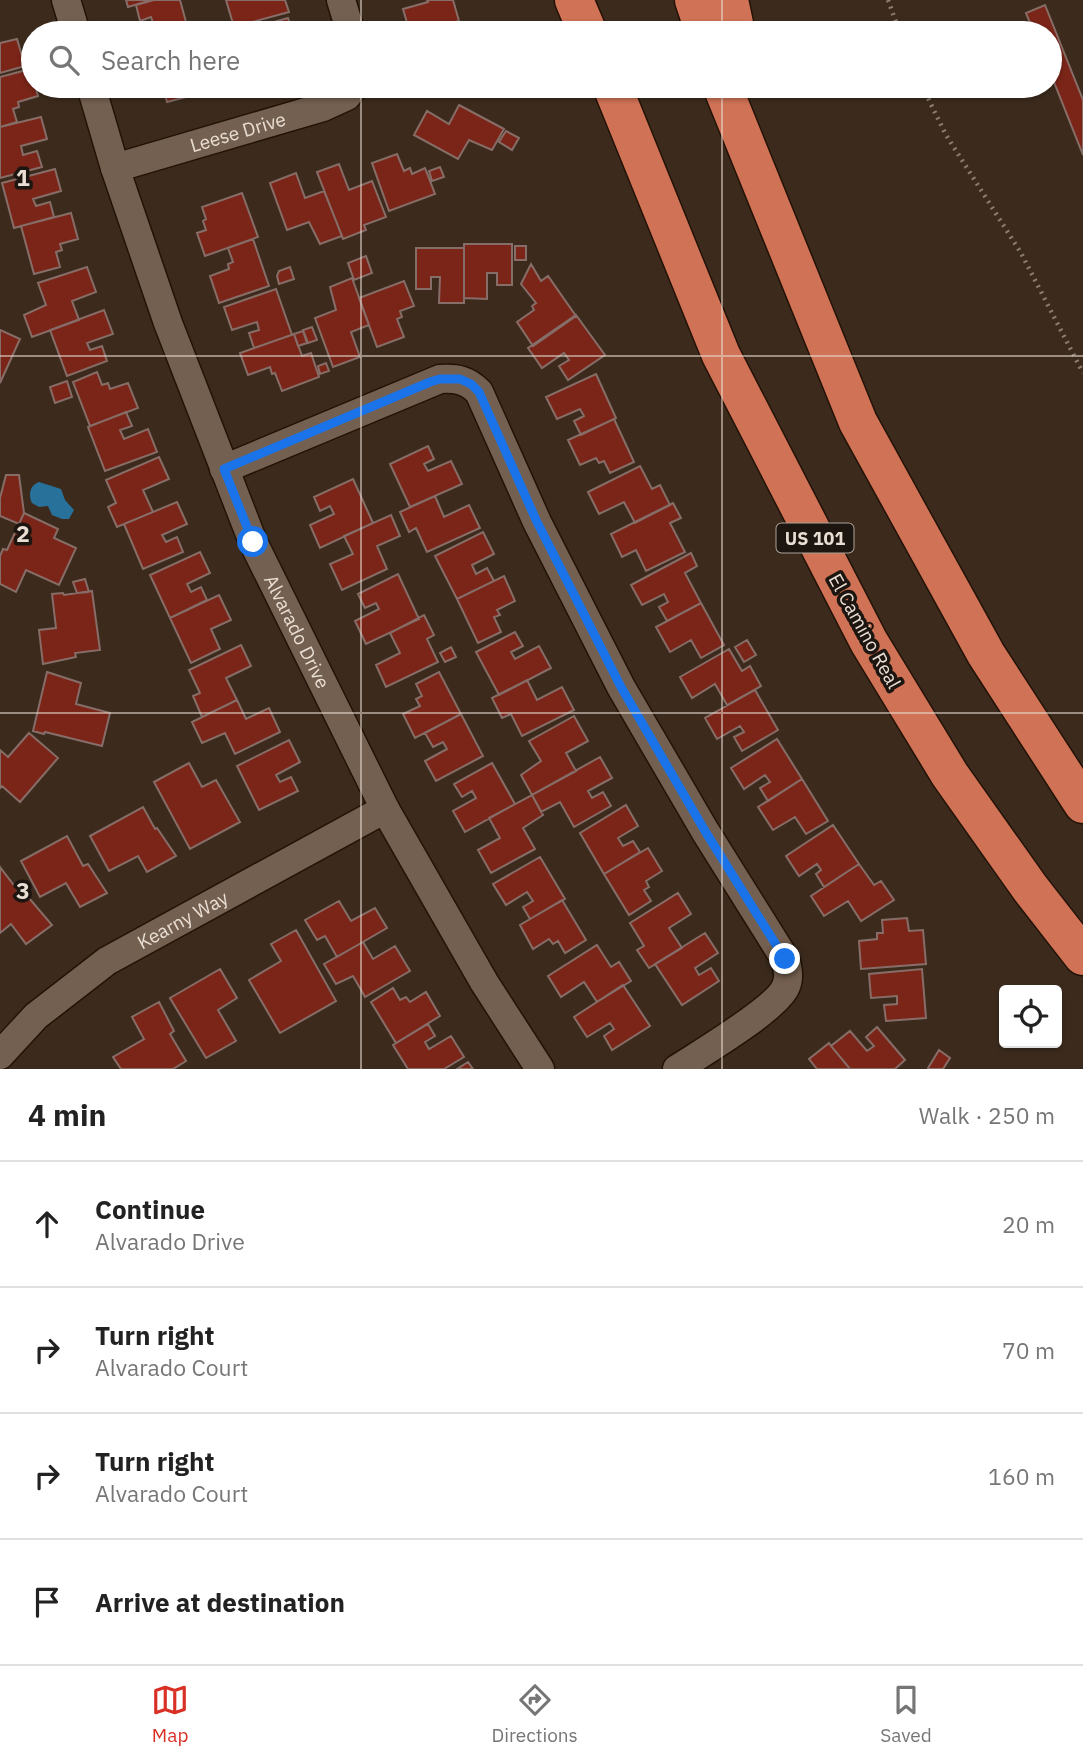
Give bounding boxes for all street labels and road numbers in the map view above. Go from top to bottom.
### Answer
street label: Leese Drive [187,107,288,157]
road number: US 101 [776,524,854,552]
street label: El Camino Real [824,569,906,693]
street label: Alvarado Drive [259,571,335,692]
street label: Kearny Way [133,885,233,954]

